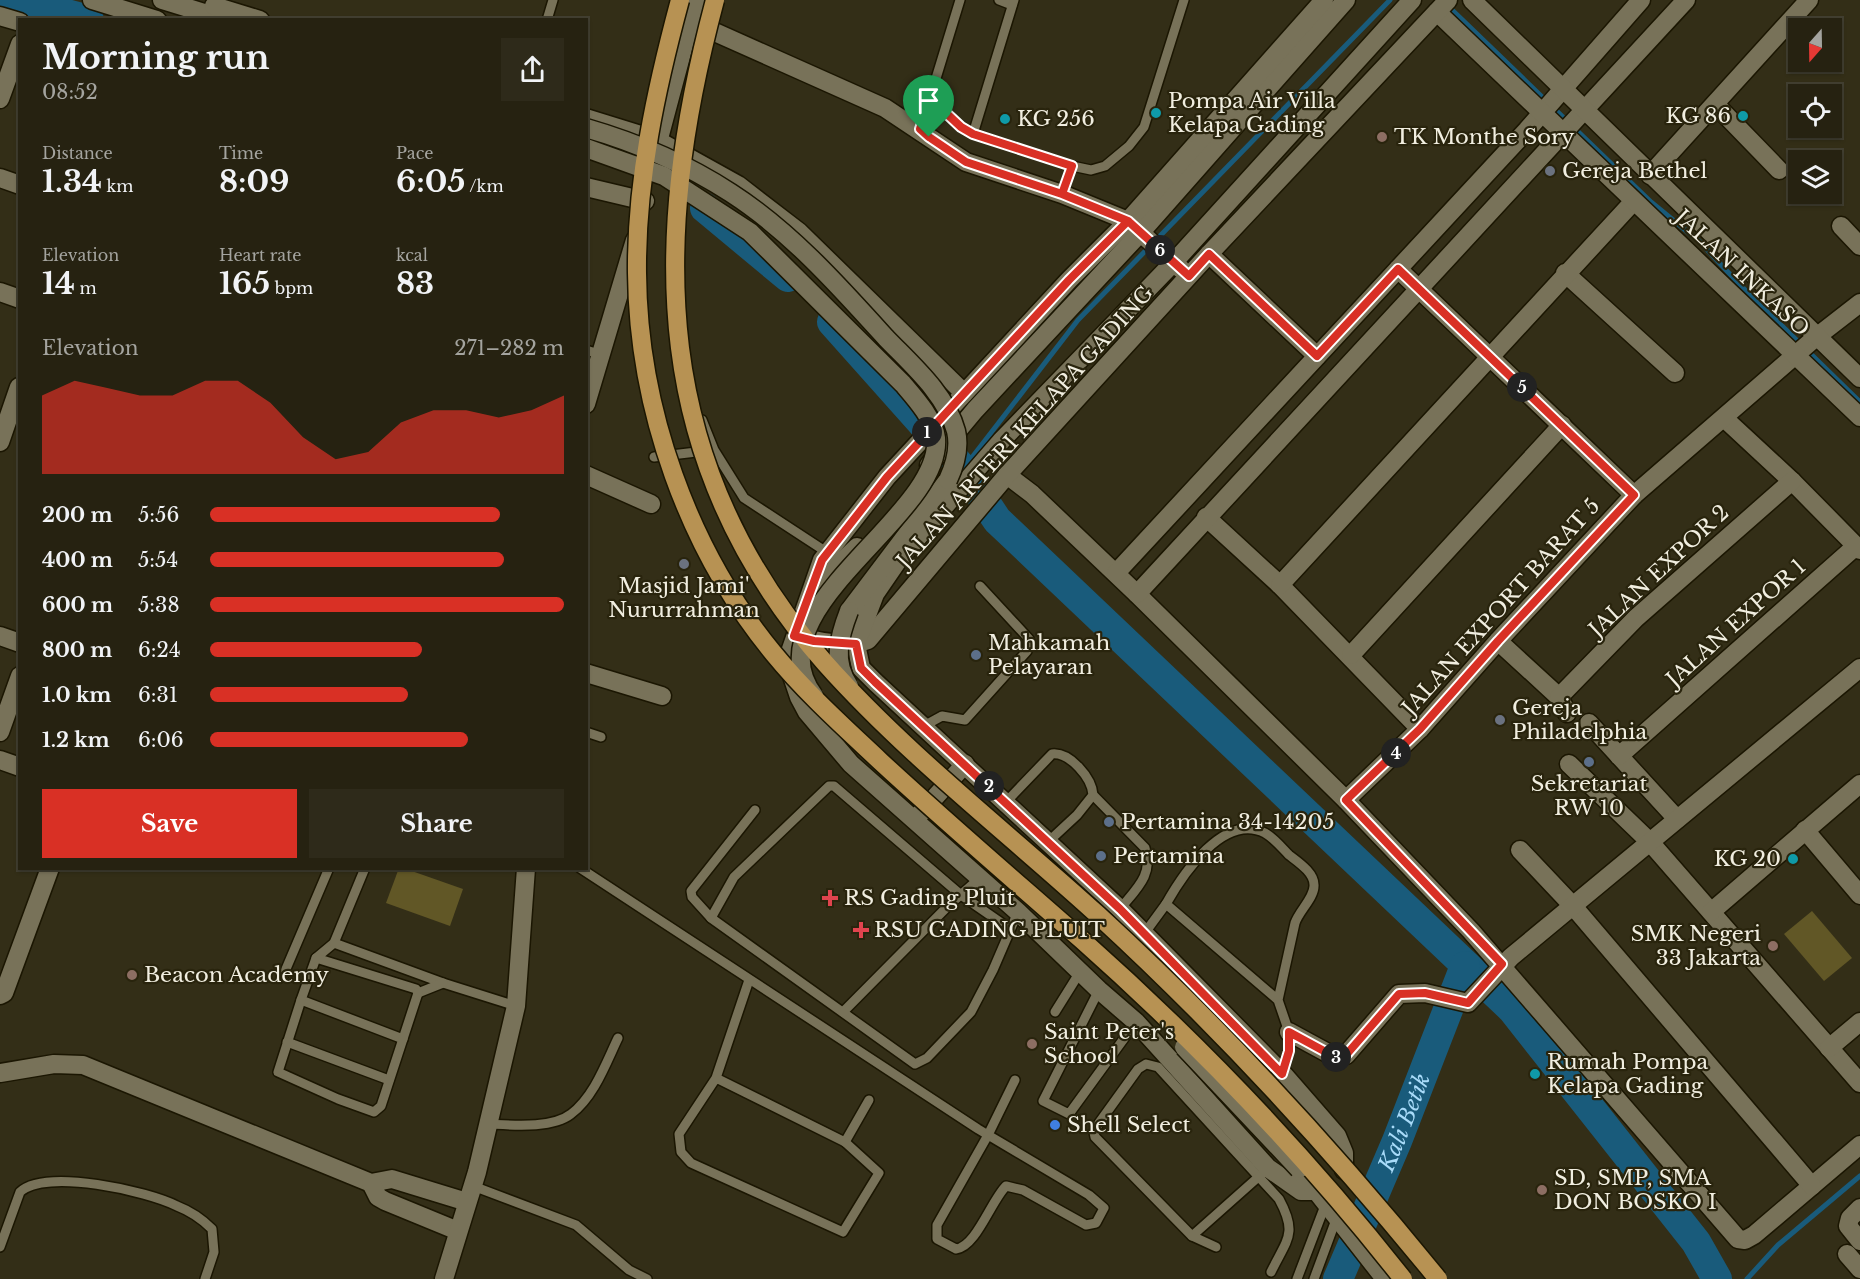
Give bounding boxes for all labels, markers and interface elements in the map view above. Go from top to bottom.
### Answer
north arrow [1788,18,1842,72]
map controls [1788,18,1842,204]
text: Morning run [42,37,270,78]
button: share [501,38,564,101]
pin [903,75,954,137]
text: 08:52 [42,80,98,104]
icon: arrive [912,84,945,117]
button: locate [1788,84,1842,138]
place label: Pompa Air Villa Kelapa Gading [1168,88,1336,138]
place label: KG 86 [1666,103,1731,129]
place label: KG 256 [1017,106,1095,132]
marker: Pompa Air Villa Kelapa Gading [1149,106,1163,120]
marker: KG 86 [1736,109,1750,123]
marker: KG 256 [998,112,1012,126]
place label: TK Monthe Sory [1394,124,1575,150]
marker: TK Monthe Sory [1375,130,1389,144]
text: Distance [42,143,113,163]
text: Time [219,143,263,163]
text: Pace [396,143,433,163]
button: layers [1788,150,1842,204]
place label: Gereja Bethel [1562,158,1707,184]
text: 1.34 [42,163,102,200]
text: 8:09 [219,163,289,200]
text: 6:05 [396,163,465,200]
marker: Gereja Bethel [1543,164,1557,178]
text: km [102,176,134,196]
text: /km [465,176,504,196]
street label: JALAN INKASO [1667,202,1815,342]
pin: 6 [1145,235,1175,265]
text: 6 [1155,240,1165,260]
text: Elevation [42,245,119,265]
text: Heart rate [219,245,301,265]
text: kcal [396,245,428,265]
text: 14 [42,265,75,302]
text: 165 [219,265,270,302]
text: 83 [396,265,434,302]
text: m [75,278,97,298]
text: bpm [270,278,313,298]
street label: JALAN ARTERI KELAPA GADING [889,280,1159,576]
text: Elevation [42,336,139,360]
text: 271–282 m [454,336,564,360]
pin: 5 [1507,372,1537,402]
text: 5 [1517,377,1527,397]
pin: 1 [912,417,942,447]
text: 1 [924,422,930,442]
street label: JALAN EXPORT BARAT 5 [1395,493,1605,723]
street label: JALAN EXPOR 2 [1581,499,1734,645]
text: 200 m [42,503,113,527]
text: 5:56 [138,503,179,527]
text: 400 m [42,548,113,572]
text: 5:54 [138,548,178,572]
street label: JALAN EXPOR 1 [1659,554,1811,694]
marker: Masjid Jami' Nururrahman [677,557,691,571]
place label: Masjid Jami' Nururrahman [608,573,760,623]
text: 600 m [42,593,113,617]
text: 5:38 [138,593,180,617]
place label: Mahkamah Pelayaran [988,630,1110,680]
text: 800 m [42,638,112,662]
text: 6:24 [138,638,181,662]
marker: Mahkamah Pelayaran [969,648,983,662]
text: 1.0 km [42,683,111,707]
text: 6:31 [138,683,178,707]
place label: Gereja Philadelphia [1512,695,1647,745]
marker: Gereja Philadelphia [1493,713,1507,727]
text: 1.2 km [42,728,110,752]
text: 6:06 [138,728,184,752]
pin: 4 [1381,738,1411,768]
text: 4 [1391,743,1401,763]
marker: Sekretariat RW 10 [1582,755,1596,769]
pin: 2 [974,771,1004,801]
place label: Sekretariat RW 10 [1531,771,1647,821]
text: 2 [984,776,994,796]
button: Save [42,789,297,858]
button: Share [309,789,564,858]
place label: Pertamina 34-14205 [1121,809,1334,835]
marker: Pertamina 34-14205 [1102,815,1116,829]
place label: Pertamina [1113,843,1225,869]
place label: KG 20 [1714,846,1781,872]
marker: Pertamina [1094,849,1108,863]
marker: KG 20 [1786,852,1800,866]
place label: RS Gading Pluit [844,885,1015,911]
marker: RS Gading Pluit [821,889,839,907]
place label: RSU GADING PLUIT [874,917,1105,943]
marker: RSU GADING PLUIT [852,921,870,939]
place label: SMK Negeri 33 Jakarta [1631,921,1761,971]
marker: SMK Negeri 33 Jakarta [1766,939,1780,953]
place label: Beacon Academy [144,962,330,988]
marker: Beacon Academy [125,968,139,982]
place label: Saint Peter's School [1044,1019,1174,1069]
marker: Saint Peter's School [1025,1037,1039,1051]
pin: 3 [1321,1042,1351,1072]
text: 3 [1331,1047,1341,1067]
place label: Rumah Pompa Kelapa Gading [1547,1049,1709,1099]
marker: Rumah Pompa Kelapa Gading [1528,1067,1542,1081]
water label: Kali Betik [1372,1070,1436,1177]
place label: Shell Select [1067,1112,1190,1138]
marker: Shell Select [1048,1118,1062,1132]
place label: SD, SMP, SMA DON BOSKO I [1554,1165,1717,1215]
marker: SD, SMP, SMA DON BOSKO I [1535,1183,1549,1197]

